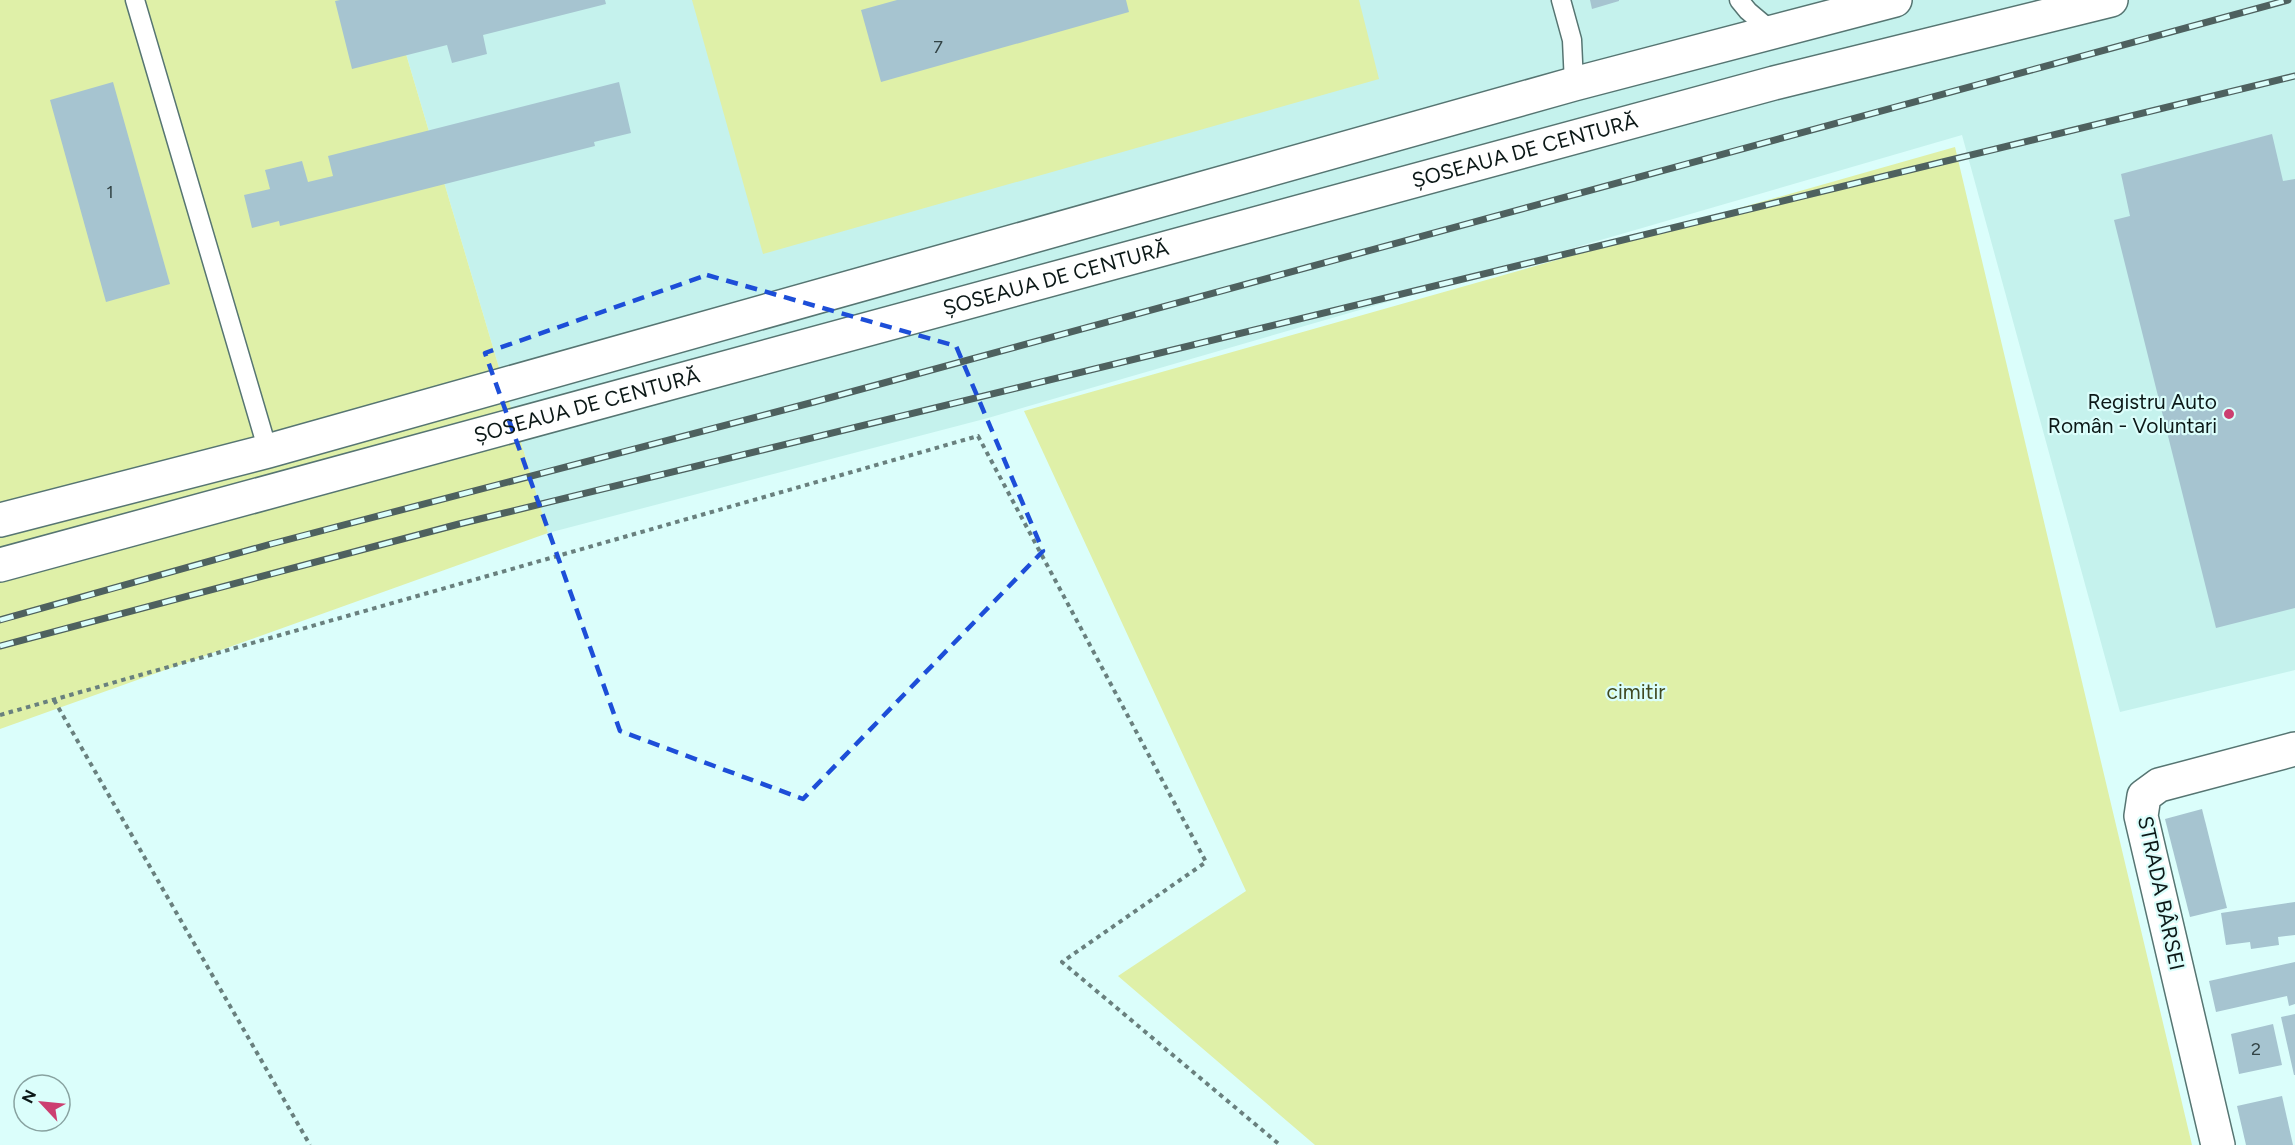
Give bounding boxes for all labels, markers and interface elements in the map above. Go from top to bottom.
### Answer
house number: 7 [933,36,943,58]
street label: ȘOSEAUA DE CENTURĂ [1409,108,1640,193]
house number: 1 [106,181,114,203]
street label: ȘOSEAUA DE CENTURĂ [940,235,1171,320]
street label: ȘOSEAUA DE CENTURĂ [471,363,702,448]
place label: Registru Auto Român - Voluntari [2048,389,2217,438]
marker: Registru Auto Român - Voluntari [2222,407,2236,421]
park label: cimitir [1607,679,1665,704]
street label: STRADA BÂRSEI [2133,814,2190,972]
house number: 2 [2251,1038,2261,1060]
north arrow [12,1073,72,1133]
text: N [18,1087,40,1106]

